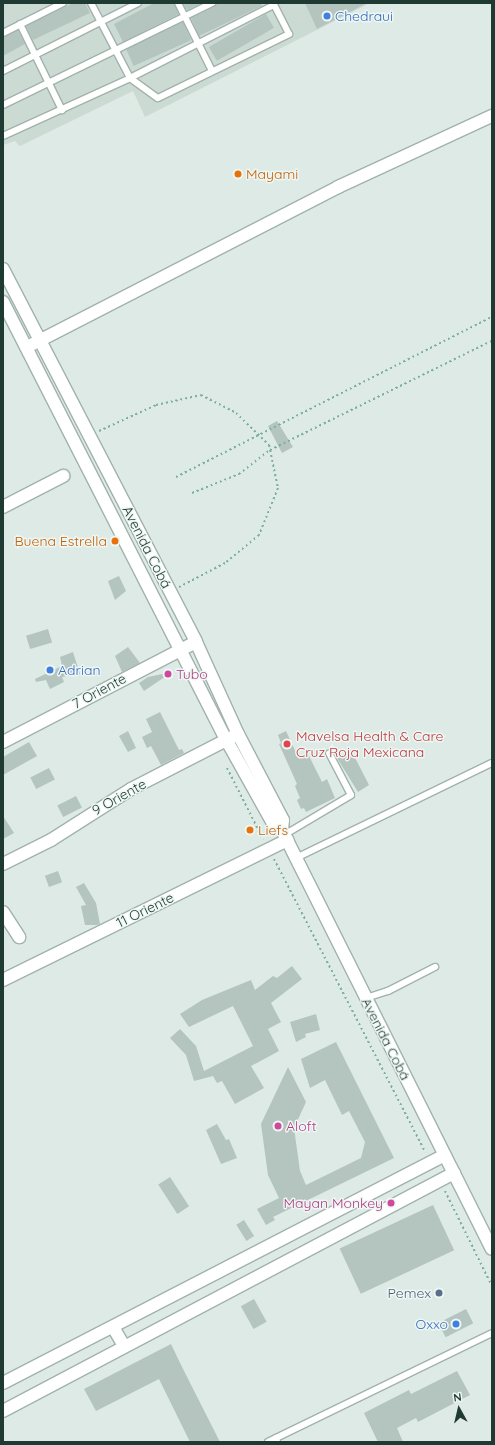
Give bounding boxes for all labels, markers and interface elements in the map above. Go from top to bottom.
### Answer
place label: Chedraui [335,8,393,24]
marker: Chedraui [322,11,332,21]
place label: Mayami [246,166,298,182]
marker: Mayami [233,169,243,179]
street label: Avenida Cobá [119,503,175,591]
place label: Buena Estrella [14,533,107,549]
marker: Buena Estrella [110,536,120,546]
place label: Adrian [58,662,101,678]
marker: Adrian [45,665,55,675]
place label: Tubo [176,666,208,682]
marker: Tubo [163,669,173,679]
street label: 7 Oriente [69,670,129,712]
place label: Mavelsa Health & Care Cruz Roja Mexicana [296,728,444,760]
marker: Mavelsa Health & Care Cruz Roja Mexicana [281,738,293,750]
street label: 9 Oriente [89,775,149,819]
place label: Liefs [258,822,288,838]
marker: Liefs [245,825,255,835]
street label: 11 Oriente [114,889,176,931]
street label: Avenida Cobá [358,995,414,1083]
place label: Aloft [286,1118,316,1134]
marker: Aloft [273,1121,283,1131]
place label: Mayan Monkey [283,1195,383,1211]
marker: Mayan Monkey [386,1198,396,1208]
place label: Pemex [388,1285,431,1301]
marker: Pemex [434,1288,444,1298]
place label: Oxxo [416,1316,448,1332]
marker: Oxxo [451,1319,461,1329]
north arrow [439,1389,479,1429]
text: N [452,1390,462,1405]

